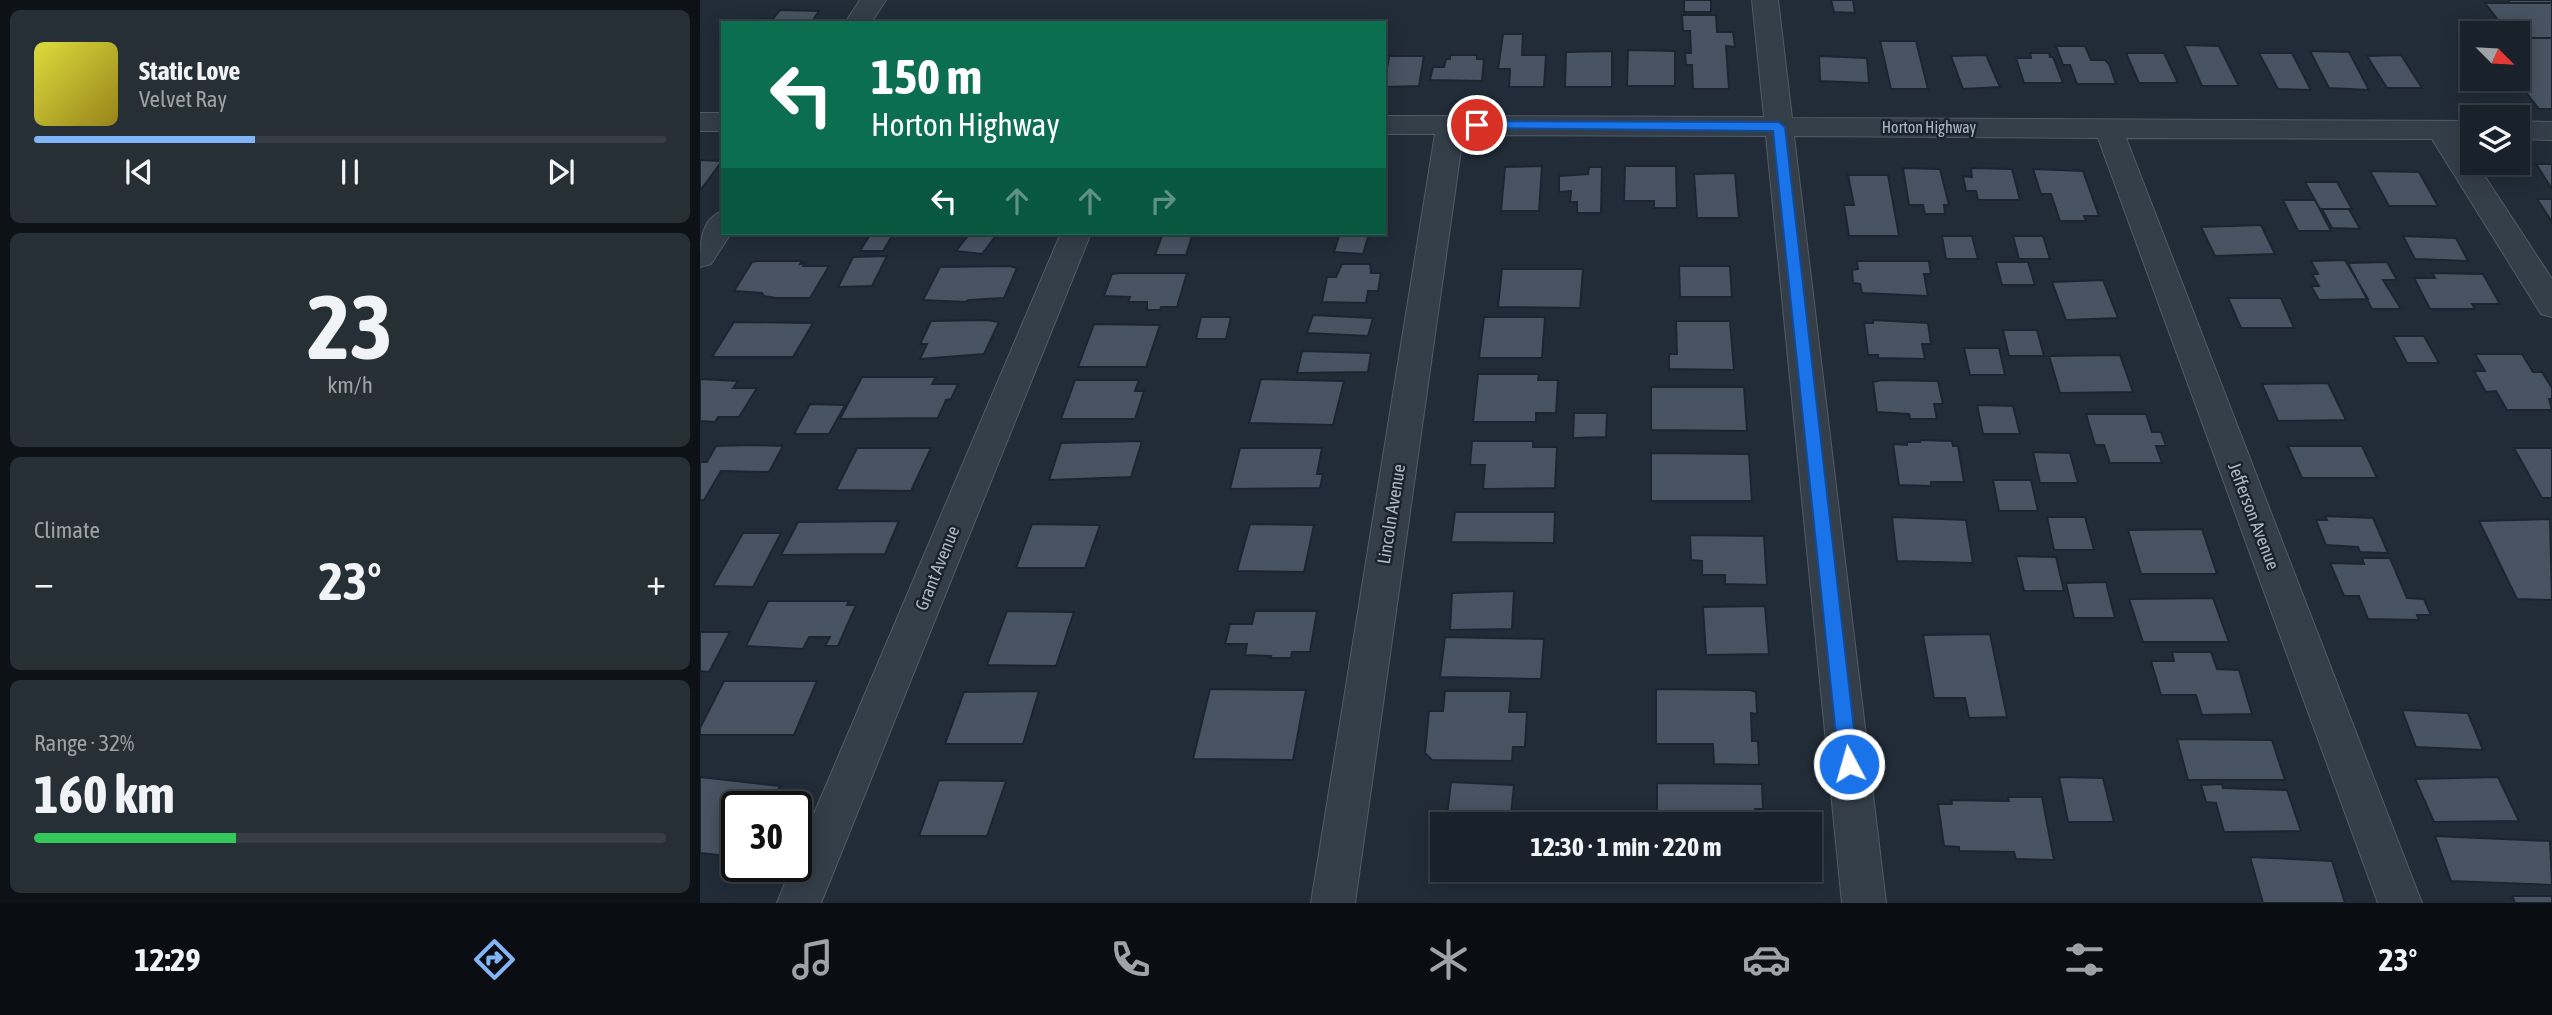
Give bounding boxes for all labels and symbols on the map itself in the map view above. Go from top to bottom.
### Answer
north arrow [2460,21,2530,91]
pin [1447,95,1507,155]
street label: Horton Highway [1882,118,1977,137]
street label: Jefferson Avenue [2224,459,2284,573]
street label: Lincoln Avenue [1373,463,1409,565]
street label: Grant Avenue [911,523,963,613]
position arrow [1812,727,1886,801]
speed limit sign: 30 [721,791,812,882]

